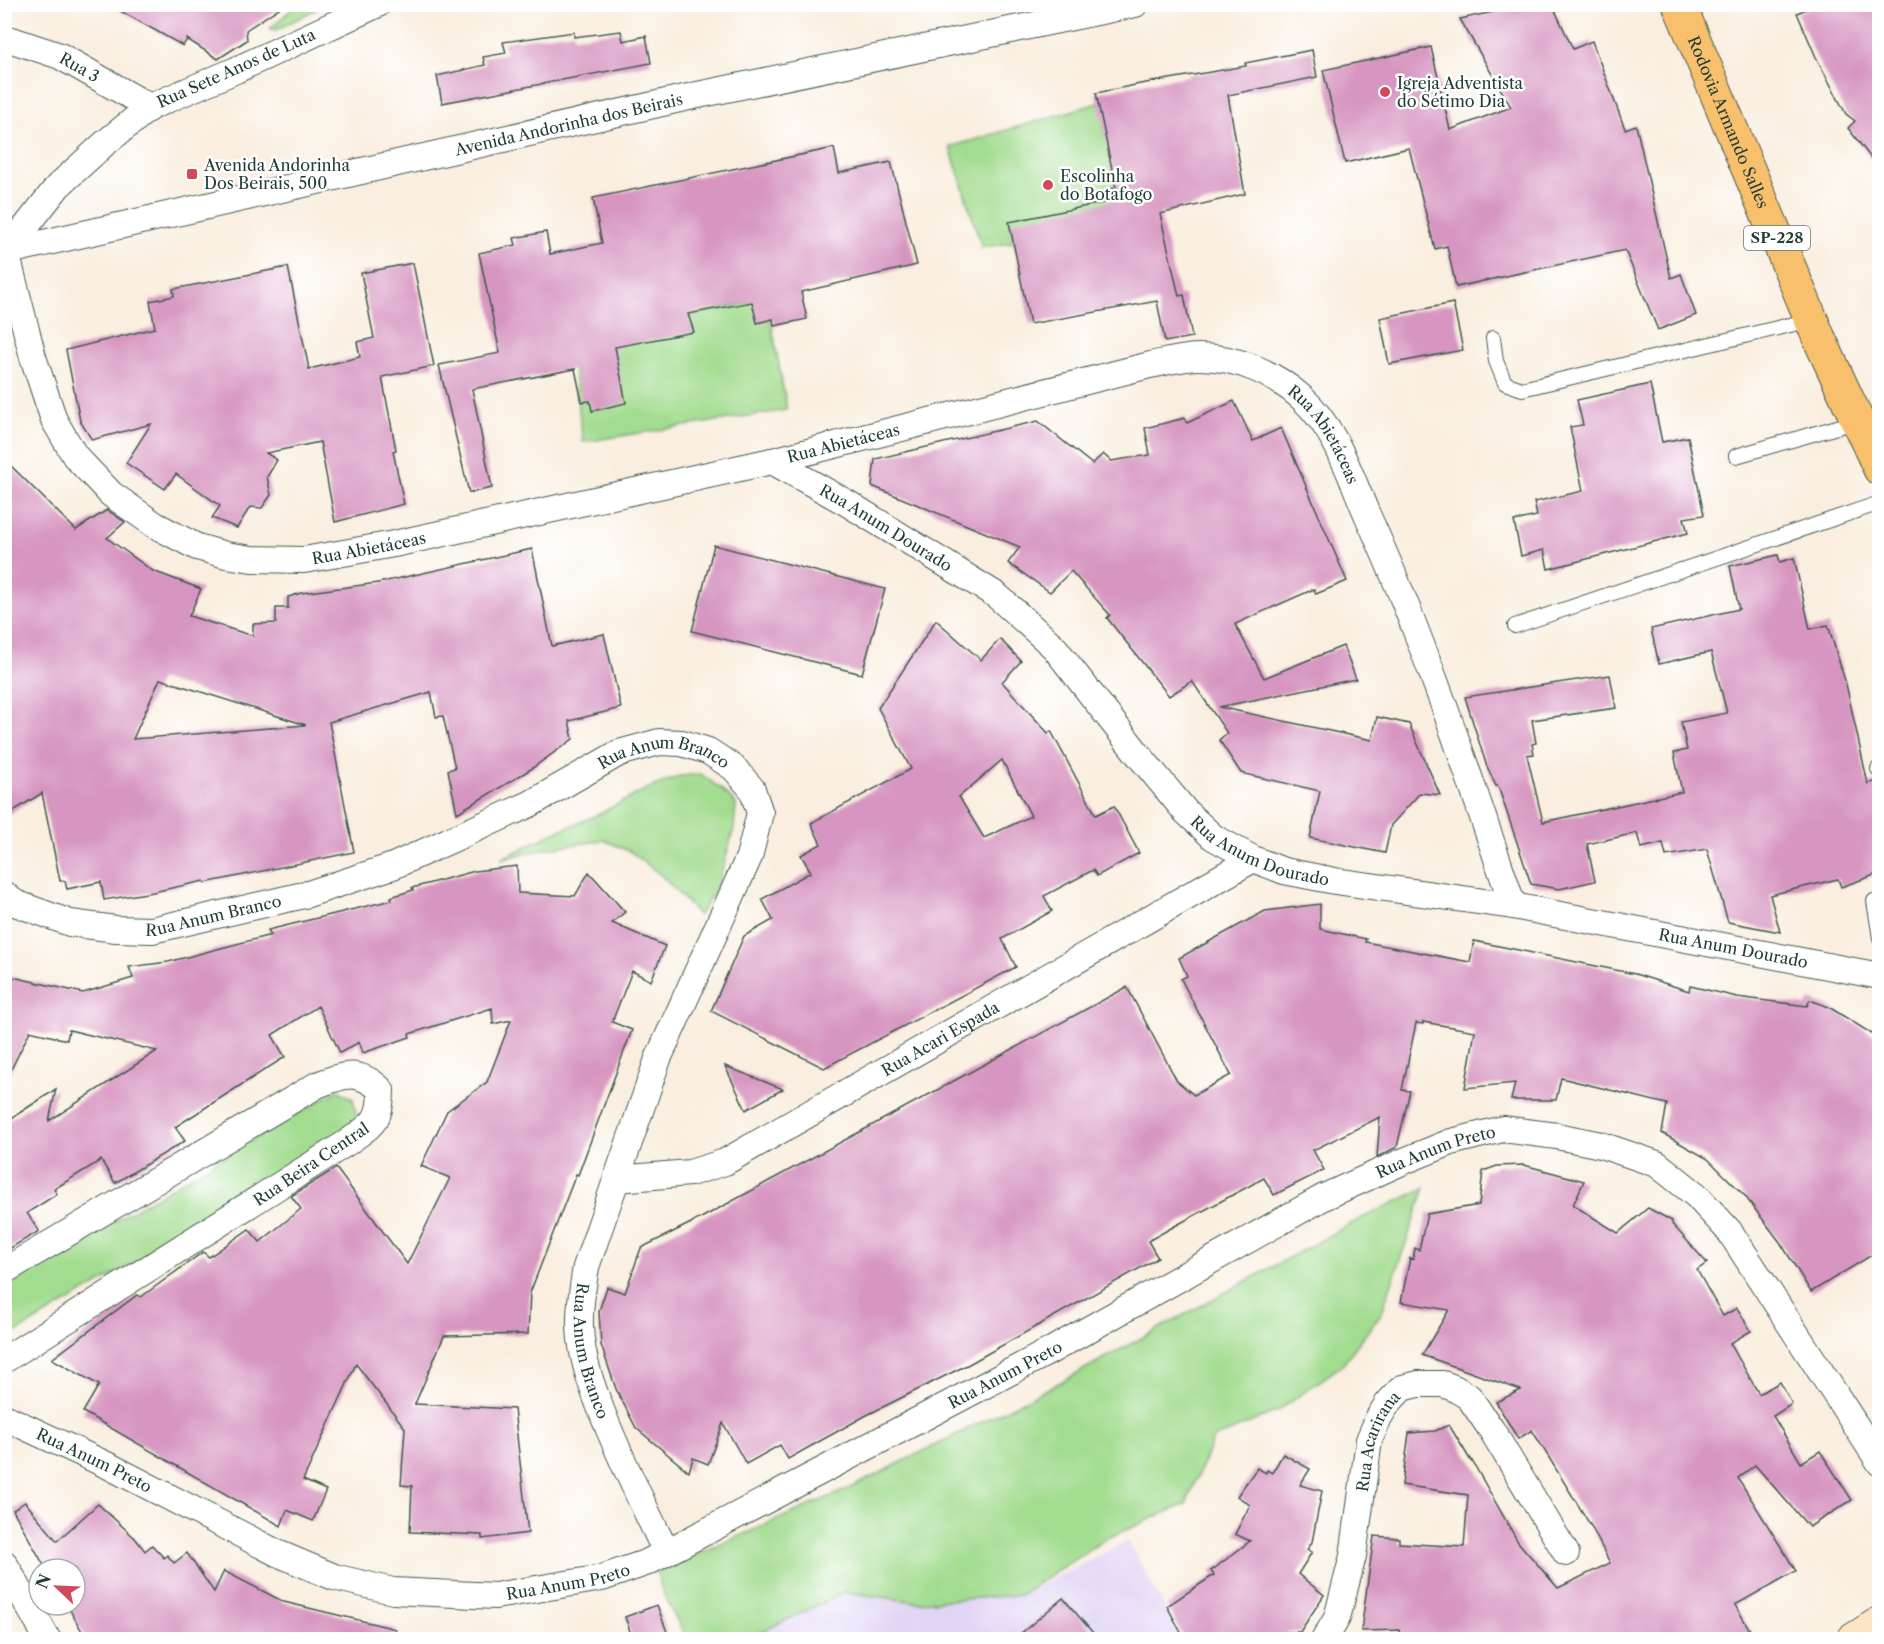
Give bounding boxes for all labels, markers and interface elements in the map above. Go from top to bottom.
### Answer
street label: Rua Sete Anos de Luta [154,24,319,112]
street label: Rodovia Armando Salles [1683,33,1774,211]
street label: Rua 3 [56,48,103,86]
place label: Igreja Adventista do Sétimo Dia [1397,73,1524,111]
marker: Igreja Adventista do Sétimo Dia [1378,85,1392,99]
street label: Avenida Andorinha dos Beirais [452,89,685,160]
place label: Avenida Andorinha Dos Beirais, 500 [203,155,351,193]
place label: Escolinha do Botafogo [1060,166,1153,204]
marker: Avenida Andorinha Dos Beirais, 500 [185,167,199,181]
marker: Escolinha do Botafogo [1041,178,1055,192]
road number: SP-228 [1744,226,1810,250]
street label: Rua Abietáceas [1284,380,1363,487]
street label: Rua Abietáceas [785,419,902,467]
street label: Rua Anum Dourado [816,480,956,576]
street label: Rua Abietáceas [310,527,428,568]
text: Rua Anum Branco [594,732,734,773]
street label: Rua Anum Branco [593,759,733,779]
street label: Rua Anum Dourado [1186,811,1331,890]
street label: Rua Anum Branco [145,890,283,940]
street label: Rua Anum Dourado [1657,924,1810,972]
street label: Rua Acari Espada [878,997,1003,1080]
street label: Rua Beira Central [249,1118,373,1210]
street label: Rua Anum Preto [1373,1121,1498,1182]
street label: Rua Anum Branco [570,1281,614,1422]
street label: Rua Anum Preto [945,1336,1066,1413]
street label: Rua Acarirana [1352,1386,1405,1493]
street label: Rua Anum Preto [33,1424,156,1497]
north arrow [27,1557,87,1617]
street label: Rua Anum Preto [505,1559,633,1604]
text: N [31,1571,55,1591]

